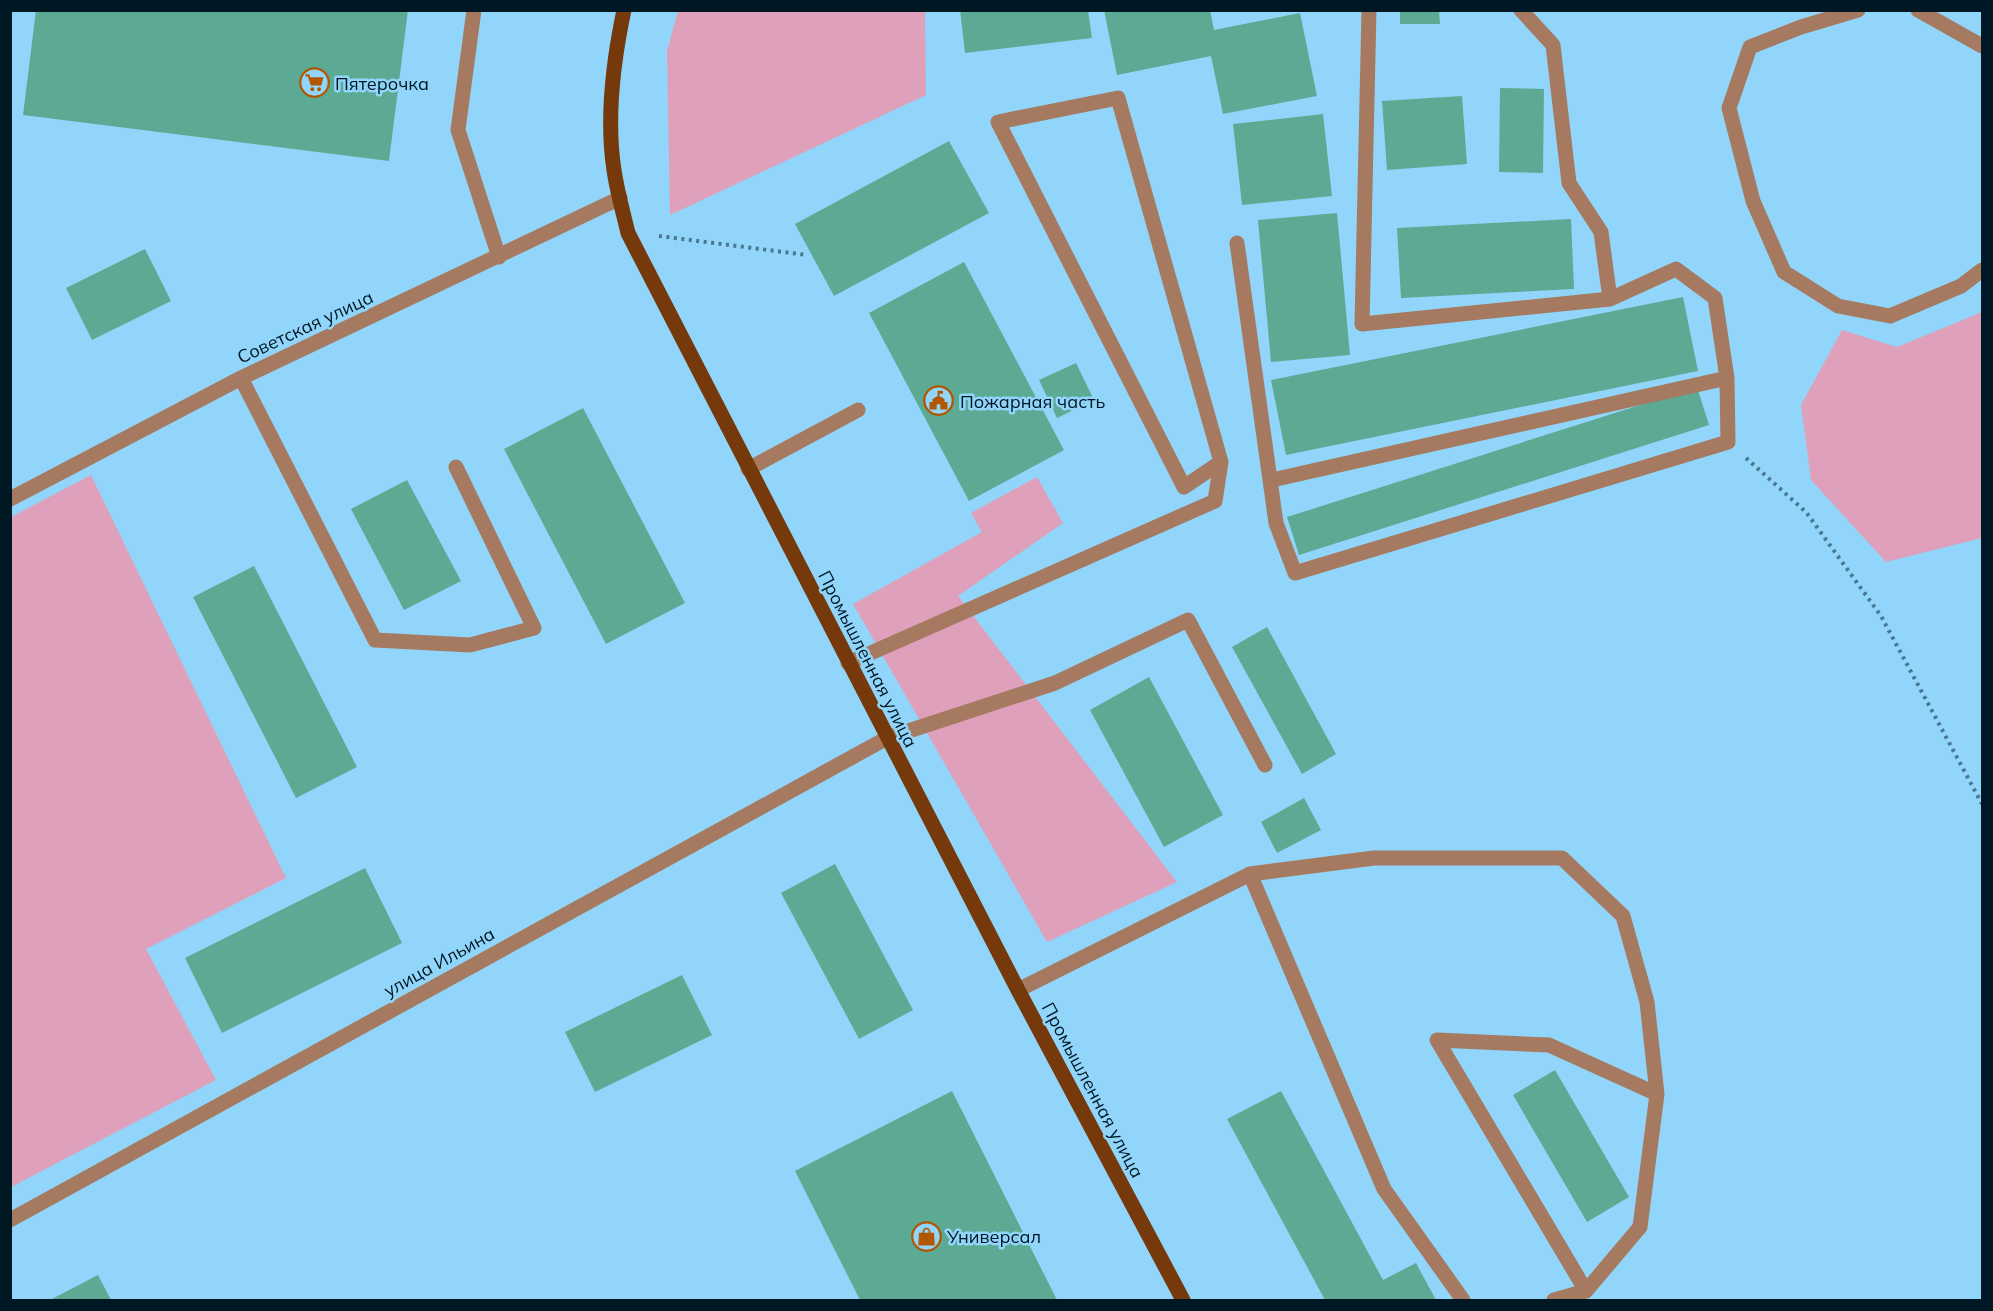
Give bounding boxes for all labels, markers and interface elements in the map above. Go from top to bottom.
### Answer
supermarket icon: Пятерочка [298,67,330,99]
place label: Пятерочка [335,72,429,95]
street label: Советская улица [233,285,377,369]
public building icon: Пожарная часть [923,385,955,417]
place label: Пожарная часть [960,390,1105,413]
street label: Промышленная улица [813,567,923,751]
street label: улица Ильина [379,922,499,1002]
street label: Промышленная улица [1037,998,1149,1182]
shop icon: Универсал [910,1220,942,1252]
place label: Универсал [946,1225,1041,1248]

